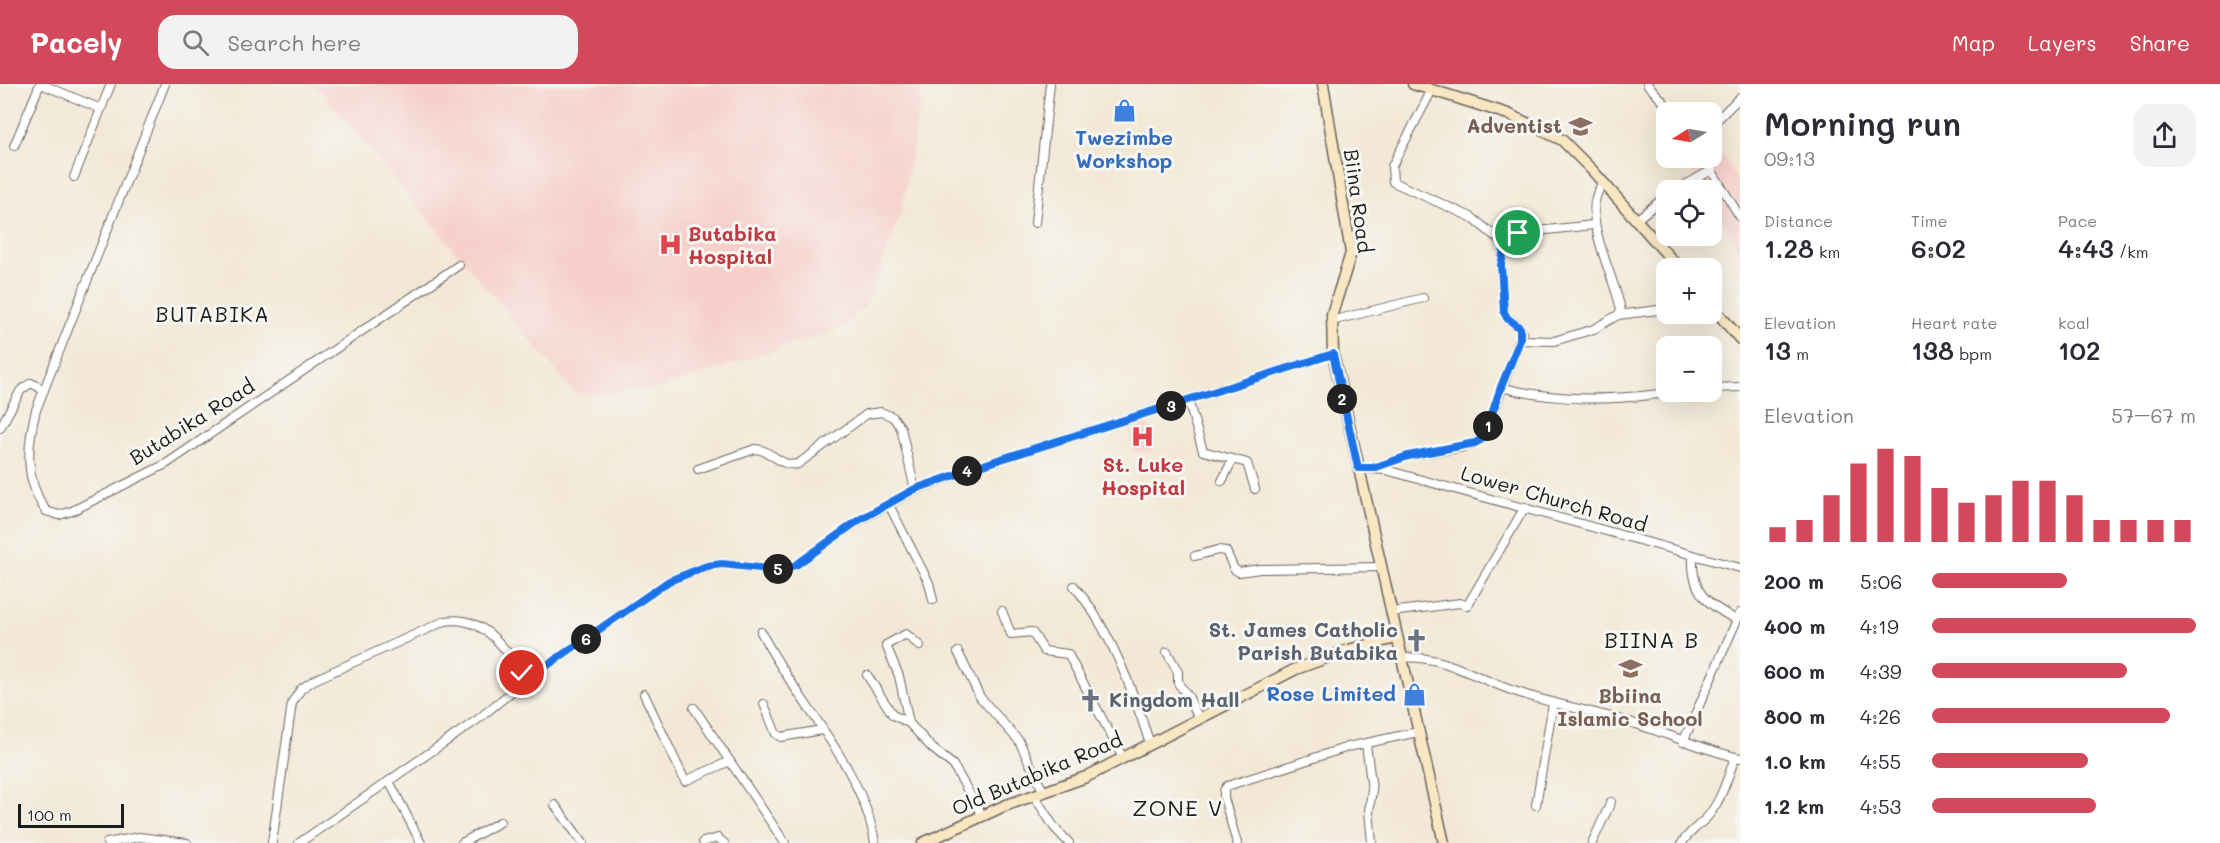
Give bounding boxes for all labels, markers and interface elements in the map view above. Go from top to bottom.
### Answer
search box [158,15,578,69]
text: Pacely [30,24,122,60]
icon: search [179,26,212,59]
text: Search here [227,28,361,57]
text: Map [1952,29,1995,56]
text: Layers [2028,29,2097,56]
text: Share [2130,29,2190,56]
shop icon: Twezimbe Workshop [1111,98,1137,124]
text: Morning run [1764,101,1961,144]
north arrow [1656,102,1722,168]
map controls [1656,102,1722,402]
button: share [2133,104,2196,167]
place label: Adventist [1467,112,1562,138]
school or university icon: Adventist [1567,113,1593,139]
place label: Twezimbe Workshop [1075,124,1173,173]
text: 09:13 [1764,145,1815,171]
street label: Biina Road [1339,147,1379,254]
button: locate [1656,180,1722,246]
pin [1492,207,1543,258]
text: Distance [1764,210,1833,231]
text: Time [1911,210,1947,231]
text: Pace [2058,210,2097,231]
icon: arrive [1501,216,1534,249]
place label: Butabika Hospital [688,220,777,269]
text: 1.28 [1764,231,1814,265]
text: 6:02 [1911,231,1966,265]
text: 4:43 [2058,231,2114,265]
hospital icon: Butabika Hospital [657,232,683,258]
text: km [1814,241,1840,262]
text: /km [2114,241,2149,262]
button: + [1656,258,1722,324]
district label: BUTABIKA [156,300,270,327]
text: Elevation [1764,312,1836,333]
text: Heart rate [1911,312,1997,333]
text: kcal [2058,312,2090,333]
text: 13 [1764,333,1791,367]
text: 138 [1911,333,1954,367]
text: 102 [2058,333,2101,367]
button: − [1656,336,1722,402]
text: m [1791,343,1809,364]
text: bpm [1954,343,1992,364]
street label: Butabika Road [124,372,259,470]
pin: 2 [1327,384,1357,414]
text: 2 [1338,388,1346,409]
pin: 3 [1156,391,1186,421]
text: 3 [1166,395,1176,416]
text: Elevation [1764,402,1854,428]
text: 57–67 m [2111,402,2196,428]
pin: 1 [1473,411,1503,441]
text: 1 [1484,415,1492,436]
hospital icon: St. Luke Hospital [1130,424,1156,450]
place label: St. Luke Hospital [1101,451,1185,500]
pin: 4 [952,456,982,486]
street label: Lower Church Road [1458,459,1650,537]
text: 4 [962,460,972,481]
pin: 5 [763,554,793,584]
text: 5 [773,558,783,579]
text: 200 m [1764,568,1824,594]
text: 5:06 [1860,568,1902,594]
text: 400 m [1764,613,1825,639]
text: 4:19 [1860,613,1899,639]
place label: St. James Catholic Parish Butabika [1209,616,1398,665]
pin: 6 [571,624,601,654]
district label: BIINA B [1604,625,1700,654]
text: 6 [581,628,591,649]
church icon: St. James Catholic Parish Butabika [1403,628,1429,654]
pin [496,647,547,698]
icon: check [505,656,538,689]
school or university icon: Bbiina Islamic School [1617,656,1643,682]
text: 600 m [1764,658,1825,684]
text: 4:39 [1860,658,1901,684]
place label: Rose Limited [1266,680,1396,706]
shop icon: Rose Limited [1401,681,1427,707]
place label: Bbiina Islamic School [1557,682,1703,731]
place label: Kingdom Hall [1109,686,1239,712]
church icon: Kingdom Hall [1078,687,1104,713]
text: 800 m [1764,703,1825,729]
text: 4:26 [1860,703,1901,729]
street label: Old Butabika Road [947,725,1126,821]
text: 1.0 km [1764,748,1826,774]
text: 4:55 [1860,748,1901,774]
district label: ZONE V [1132,793,1224,822]
text: 1.2 km [1764,793,1824,819]
text: 4:53 [1860,793,1901,819]
scale bar [18,801,124,828]
text: 100 m [27,804,72,825]

